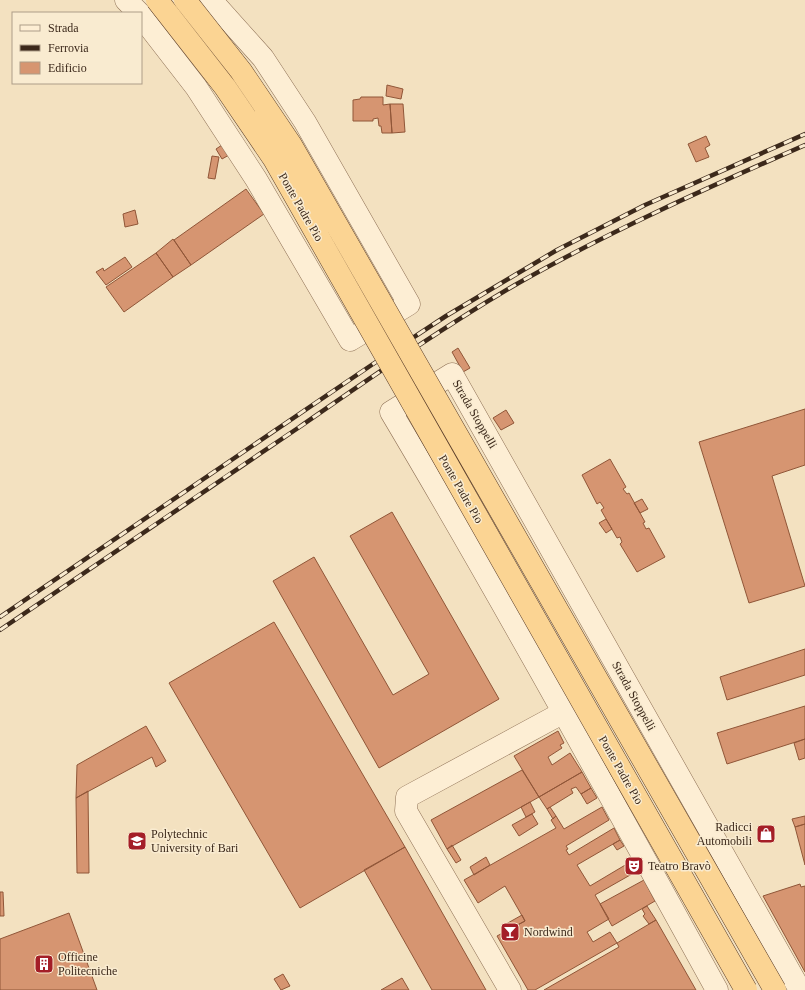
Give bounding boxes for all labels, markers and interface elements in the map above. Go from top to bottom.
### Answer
legend [12,12,142,84]
text: Strada [48,21,79,35]
text: Ferrovia [48,41,89,55]
text: Edificio [48,61,87,75]
street label: Ponte Padre Pio [276,170,326,244]
street label: Strada Stoppelli [450,377,501,451]
street label: Ponte Padre Pio [436,452,486,526]
street label: Strada Stoppelli [609,659,659,734]
street label: Ponte Padre Pio [596,733,646,807]
place label: Radicci Automobili [697,820,753,848]
shop icon: Radicci Automobili [755,823,777,845]
place label: Polytechnic University of Bari [151,827,239,855]
school or university icon: Polytechnic University of Bari [126,830,148,852]
theatre icon: Teatro Bravò [623,855,645,877]
place label: Teatro Bravò [648,859,711,873]
bar icon: Nordwind [499,921,521,943]
place label: Nordwind [524,925,573,939]
place label: Officine Politecniche [58,950,117,978]
building icon: Officine Politecniche [33,953,55,975]

